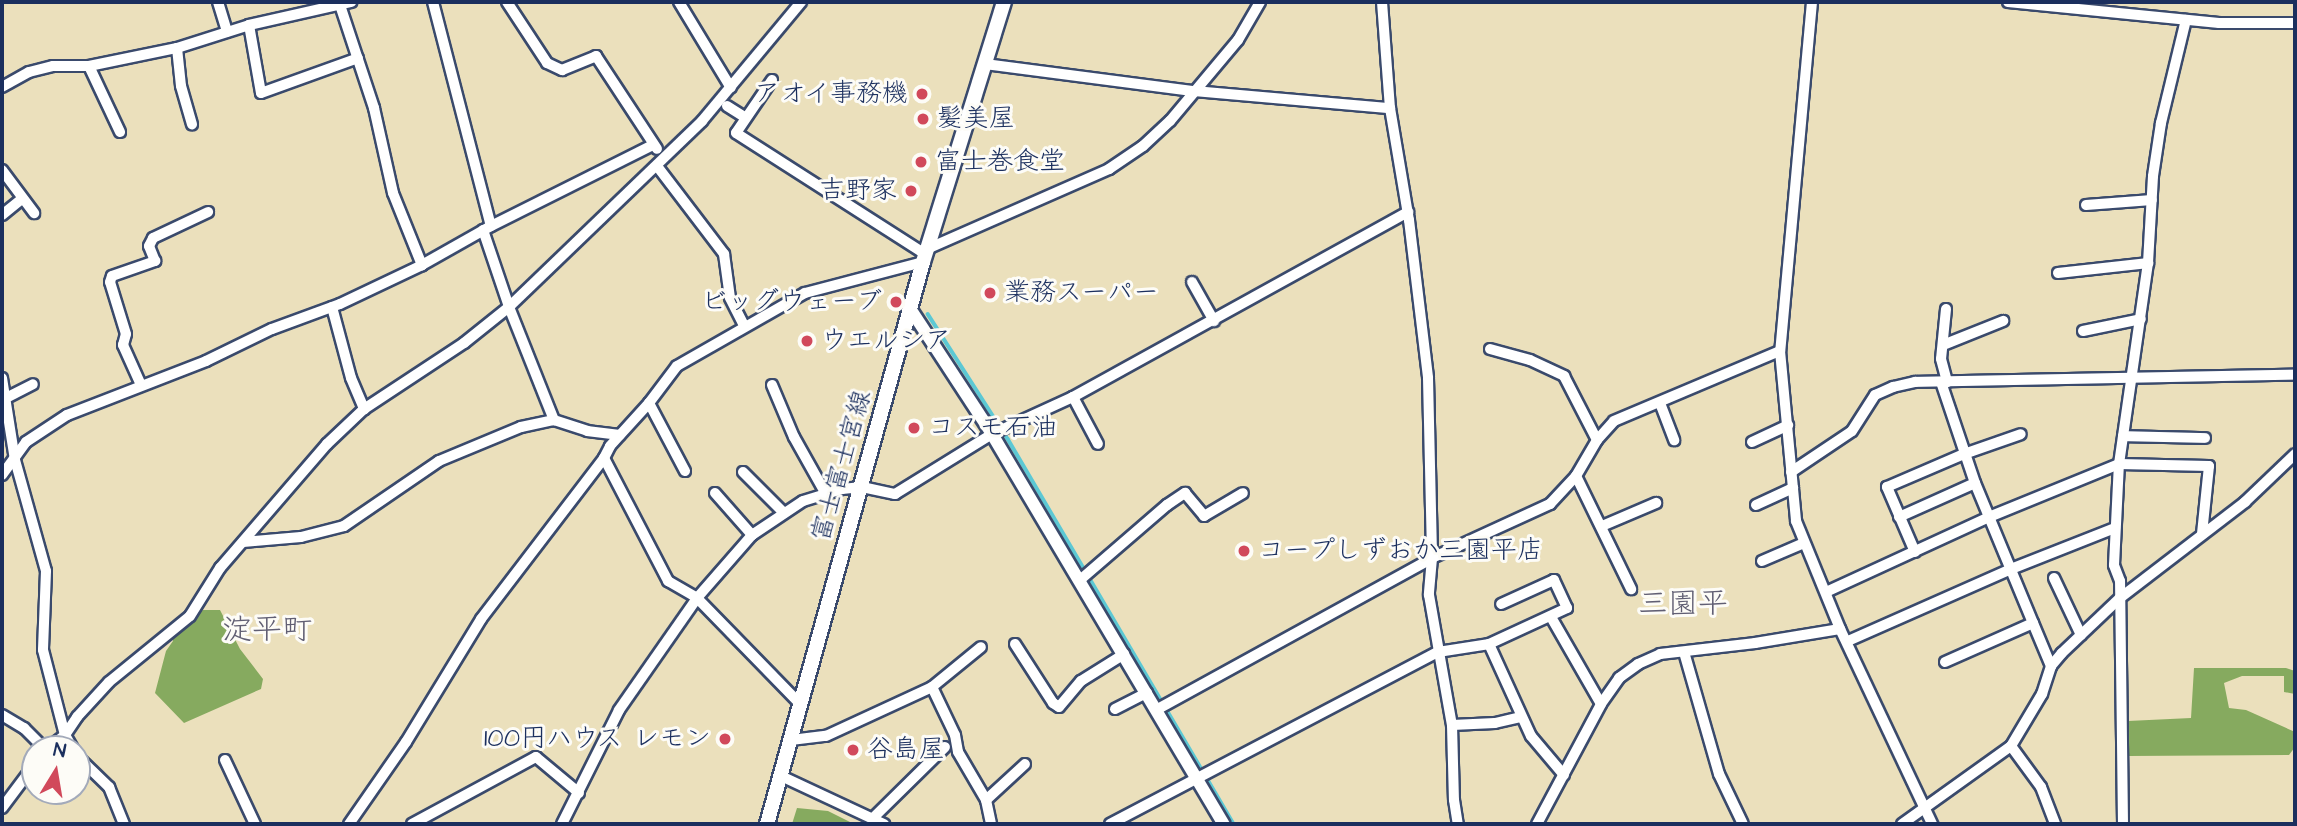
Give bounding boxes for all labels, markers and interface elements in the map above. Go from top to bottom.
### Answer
place label: アオイ事務機 [752,78,908,110]
marker: アオイ事務機 [914,86,930,102]
place label: 髪美屋 [937,103,1015,135]
marker: 髪美屋 [915,111,931,127]
place label: 富士巻食堂 [935,146,1065,178]
marker: 富士巻食堂 [913,154,929,170]
place label: 吉野家 [819,175,897,207]
marker: 吉野家 [903,183,919,199]
place label: 業務スーパー [1004,277,1159,309]
marker: 業務スーパー [982,285,998,301]
place label: ビッグウェーブ [700,286,882,318]
marker: ビッグウェーブ [888,294,904,310]
place label: ウエルシア [821,325,951,357]
marker: ウエルシア [799,333,815,349]
street label: 富士富士宮線 [806,387,878,545]
place label: コスモ石油 [928,412,1058,444]
marker: コスモ石油 [906,420,922,436]
place label: コープしずおか三園平店 [1258,535,1544,567]
marker: コープしずおか三園平店 [1236,543,1252,559]
district label: 三園平 [1638,586,1728,622]
district label: 淀平町 [222,612,312,648]
place label: 100円ハウス レモン [482,723,711,755]
marker: 100円ハウス レモン [717,731,733,747]
place label: 谷島屋 [867,734,945,766]
north arrow [21,735,91,805]
text: N [51,736,68,765]
marker: 谷島屋 [845,742,861,758]

